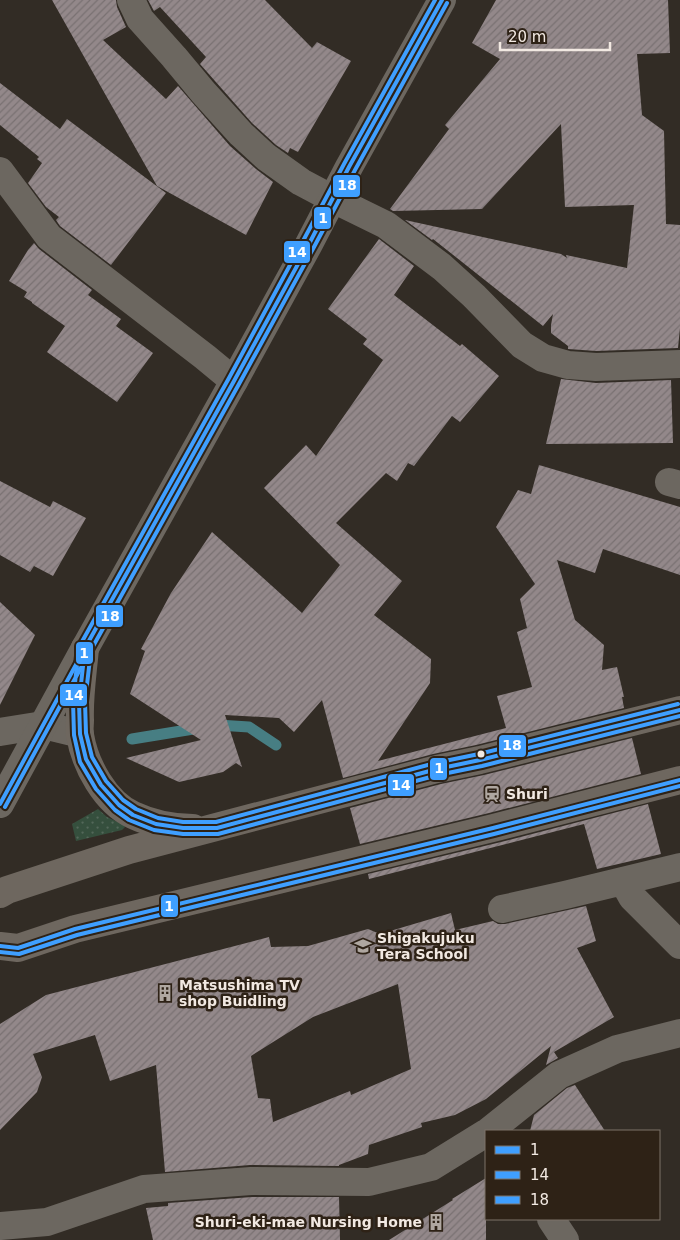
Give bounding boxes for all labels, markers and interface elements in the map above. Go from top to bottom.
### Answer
scale bar [500,20,610,52]
text: 20 m [508,28,546,46]
line badge: 18 [332,174,361,198]
text: 18 [337,177,357,193]
line badge: 1 [313,206,332,230]
text: 1 [318,210,328,226]
line badge: 14 [283,240,311,264]
text: 14 [287,244,307,260]
line badge: 18 [95,604,124,628]
text: 18 [100,608,120,624]
line badge: 1 [75,641,94,665]
text: 1 [79,645,89,661]
line badge: 14 [59,683,88,707]
text: 14 [64,687,84,703]
line badge: 18 [498,734,527,758]
text: 18 [502,737,522,753]
unlabelled marker [476,749,486,759]
line badge: 1 [429,757,448,781]
text: 1 [434,760,444,776]
line badge: 14 [387,773,415,797]
text: 14 [391,777,411,793]
station icon: Shuri [482,784,502,804]
place label: Shuri [506,786,548,802]
line badge: 1 [160,894,179,918]
text: 1 [164,898,174,914]
place label: Shigakujuku Tera School [377,930,475,962]
school or university icon: Shigakujuku Tera School [353,936,373,956]
place label: Matsushima TV shop Buidling [179,977,300,1009]
building icon: Matsushima TV shop Buidling [155,983,175,1003]
legend [485,1130,660,1220]
text: 1 [530,1141,540,1159]
text: 14 [530,1166,549,1184]
text: 18 [530,1191,549,1209]
building icon: Shuri-eki-mae Nursing Home [426,1212,446,1232]
place label: Shuri-eki-mae Nursing Home [195,1214,422,1230]

